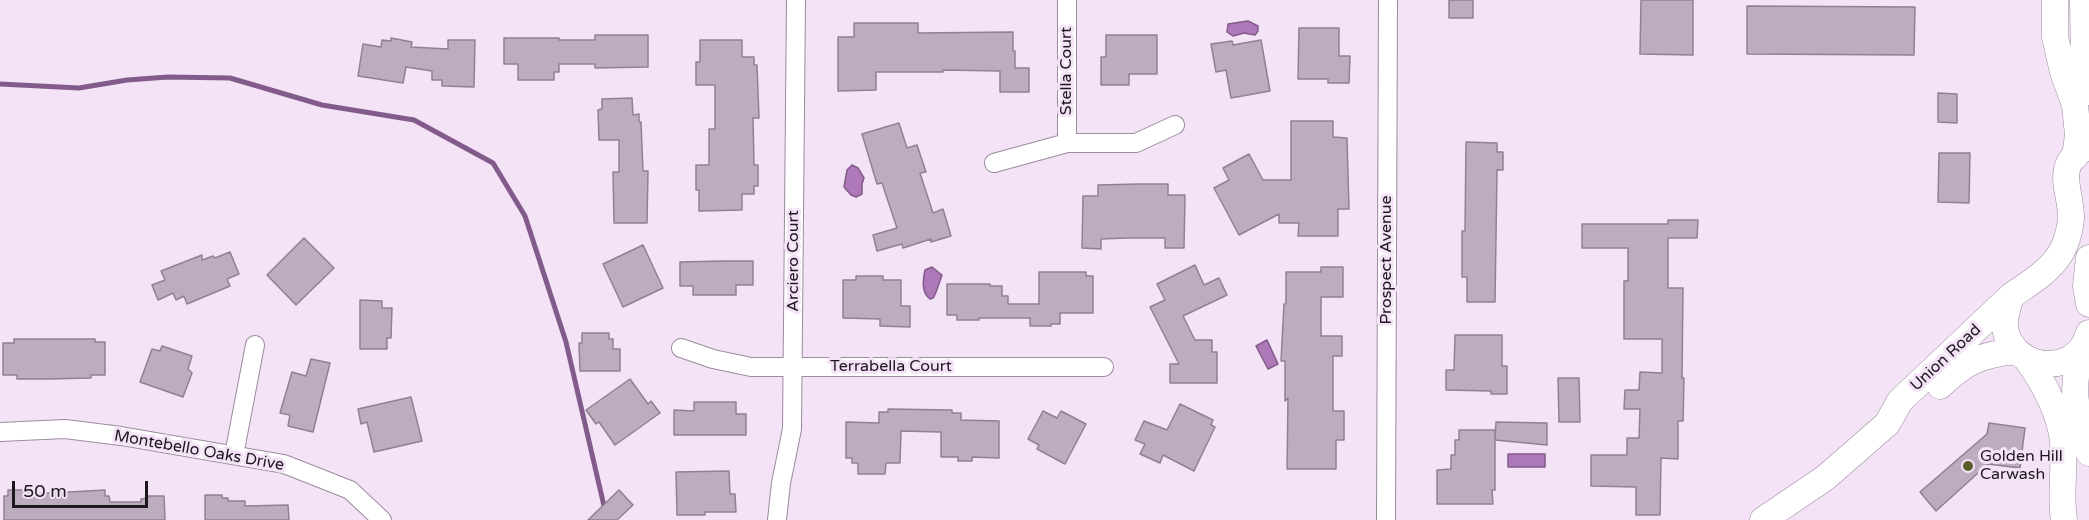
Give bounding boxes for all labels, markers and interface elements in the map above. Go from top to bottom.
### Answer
street label: Stella Court [1057,27,1077,115]
street label: Prospect Avenue [1377,195,1397,325]
street label: Arciero Court [784,210,804,312]
street label: Union Road [1907,320,1985,396]
street label: Terrabella Court [830,357,952,377]
street label: Montebello Oaks Drive [112,427,286,475]
place label: Golden Hill Carwash [1980,447,2063,485]
marker: Golden Hill Carwash [1961,459,1975,473]
scale bar [15,469,152,507]
text: 50 m [23,480,67,502]

